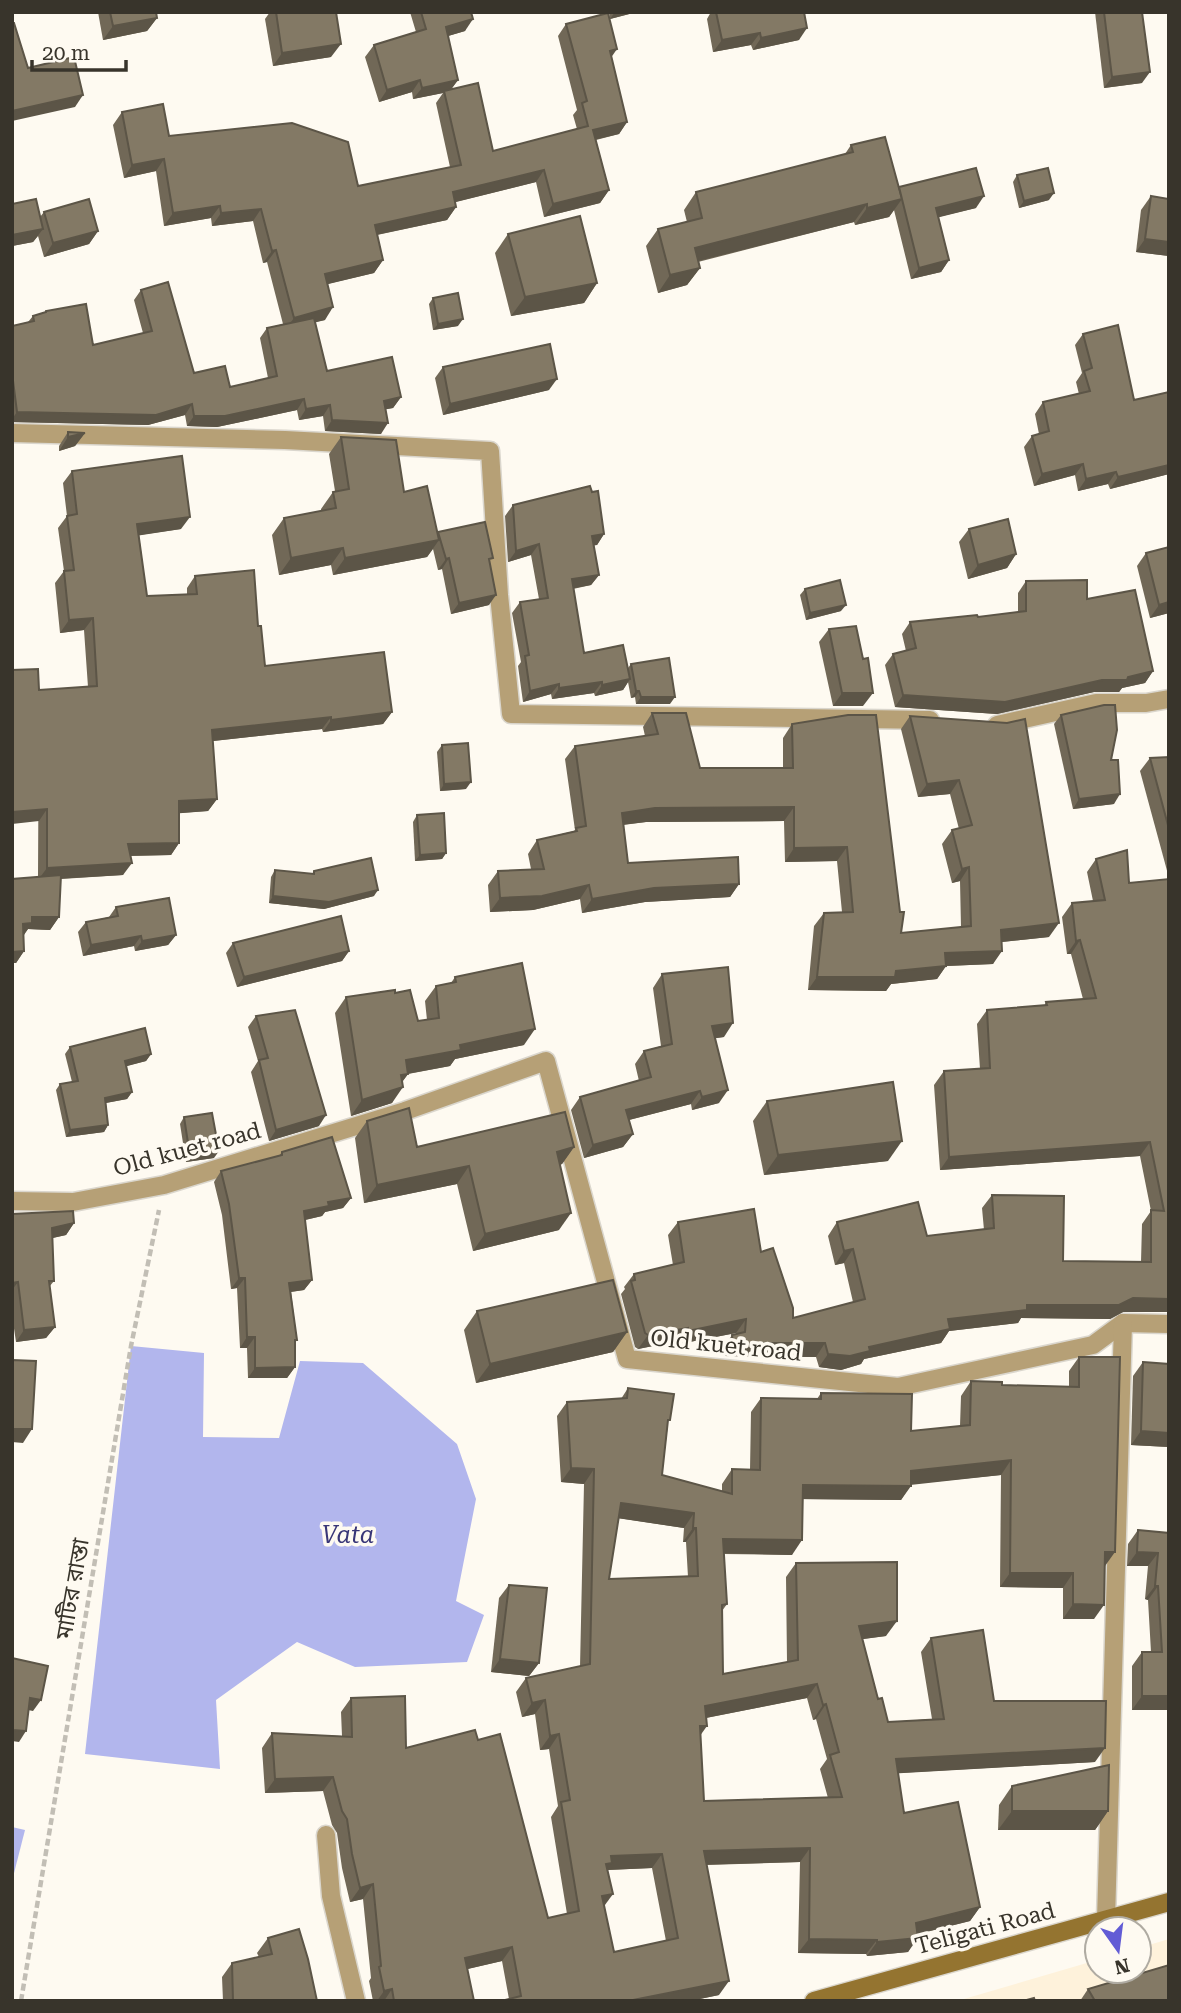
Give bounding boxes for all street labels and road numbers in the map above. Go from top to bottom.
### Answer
street label: Old kuet road [110,1117,264,1182]
street label: Old kuet road [649,1324,803,1367]
street label: মাটির রাস্তা [50,1535,95,1643]
street label: Teligati Road [912,1897,1058,1960]

